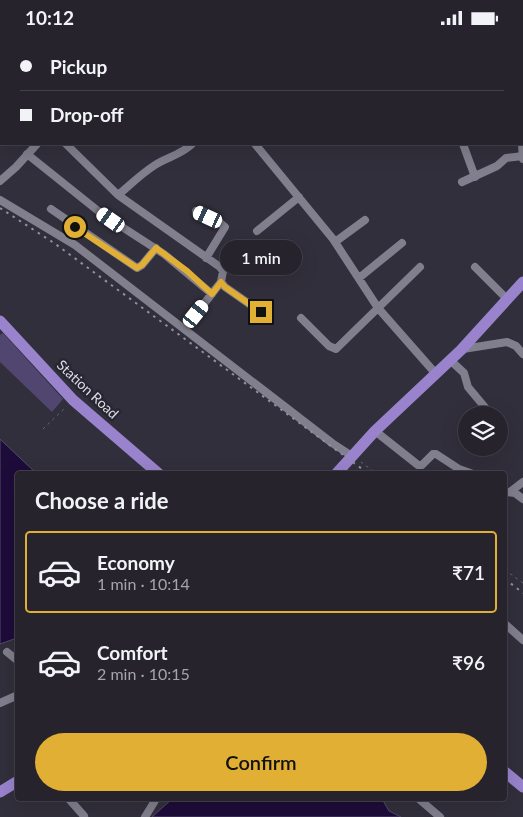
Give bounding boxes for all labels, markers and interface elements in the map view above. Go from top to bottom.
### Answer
text: 10:12 [25,6,74,29]
text: Pickup [50,55,107,78]
text: Drop-off [50,103,124,126]
car [191,204,224,230]
car [94,205,127,235]
route start [64,216,86,238]
callout: 1 min [220,239,302,275]
text: 1 min [241,248,281,267]
car [180,298,211,330]
route end [250,301,272,323]
street label: Station Road [54,356,122,422]
map controls [458,406,508,456]
button: layers [458,406,508,456]
text: Choose a ride [35,487,169,514]
icon: car [37,550,82,595]
text: Economy [97,551,175,574]
text: ₹71 [452,561,485,584]
text: 1 min · 10:14 [97,574,190,593]
icon: car [37,640,82,685]
text: Comfort [97,641,168,664]
text: ₹96 [452,651,485,674]
text: 2 min · 10:15 [97,664,190,683]
button: Confirm [35,733,487,791]

